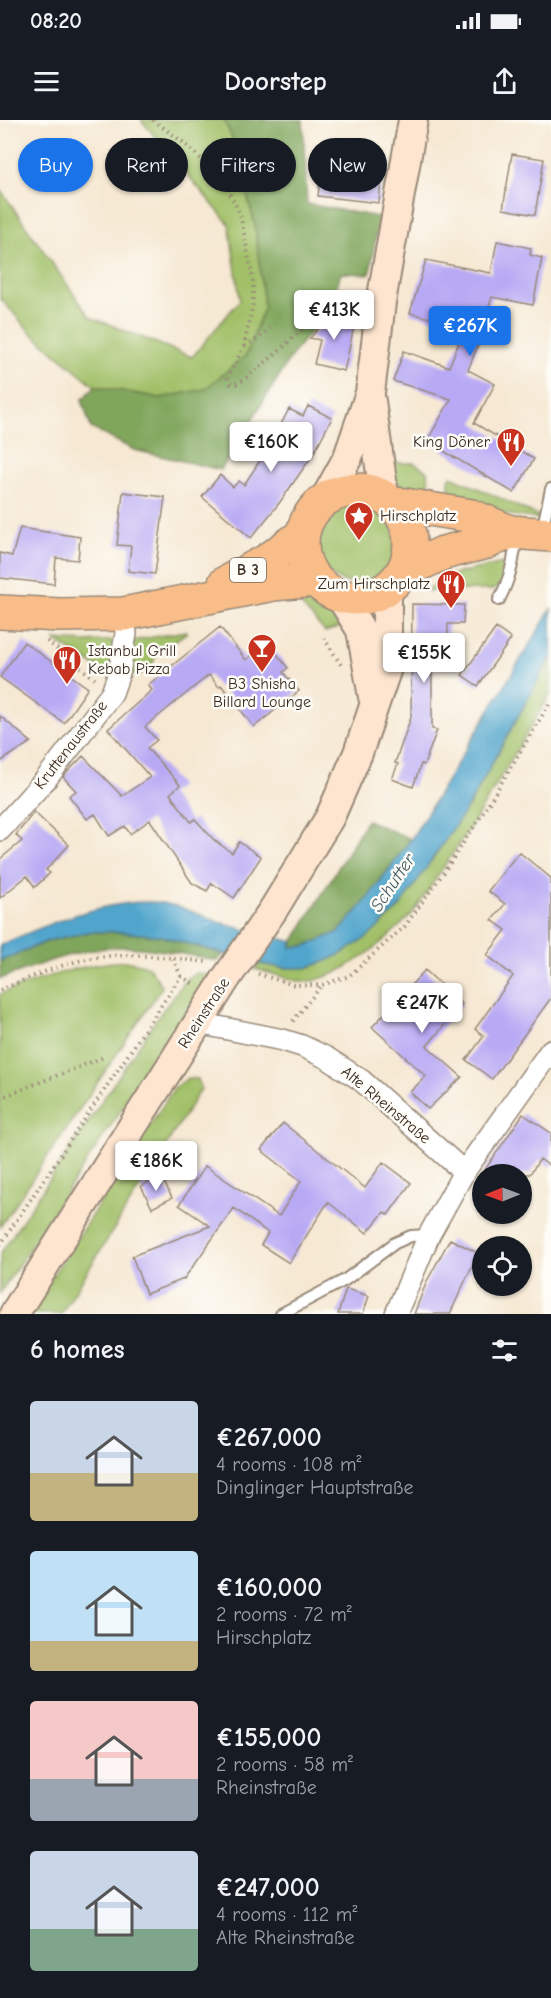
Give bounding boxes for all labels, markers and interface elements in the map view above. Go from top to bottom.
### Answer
text: 08:20 [30,8,82,34]
icon: menu [30,65,63,98]
icon: share [488,65,521,98]
text: Doorstep [224,66,327,97]
chip: Buy [18,138,93,192]
chip: Rent [105,138,188,192]
chip: Filters [200,138,296,192]
chip: New [308,138,387,192]
pin: €413K [292,290,376,341]
text: €413K [308,298,360,321]
pin: €267K [428,306,512,357]
text: €267K [443,314,497,337]
pin: €160K [229,422,313,473]
restaurant icon: King Döner [495,426,527,468]
text: €160K [244,430,298,453]
place label: King Döner [413,433,491,451]
place icon: Hirschplatz [343,500,375,542]
place label: Hirschplatz [380,507,456,525]
road number: B 3 [230,558,266,582]
restaurant icon: Zum Hirschplatz [435,568,467,610]
place label: Zum Hirschplatz [318,575,430,593]
bar icon: B3 Shisha Billard Lounge [246,632,278,674]
pin: €155K [382,633,466,684]
text: €155K [397,641,451,664]
place label: Istanbul Grill Kebab Pizza [88,642,176,678]
restaurant icon: Istanbul Grill Kebab Pizza [51,644,83,686]
place label: B3 Shisha Billard Lounge [213,675,311,711]
street label: Kruttenaustraße [31,697,111,793]
water label: Schutter [366,850,420,916]
street label: Rheinstraße [175,974,233,1052]
pin: €247K [380,983,464,1034]
text: €247K [396,991,448,1014]
street label: Alte Rheinstraße [338,1062,434,1148]
pin: €186K [114,1141,198,1192]
text: €186K [129,1149,183,1172]
north arrow [472,1164,532,1224]
map controls [472,1164,532,1296]
button: locate [472,1236,532,1296]
icon: filters [488,1334,521,1367]
text: 6 homes [30,1335,125,1365]
text: €267,000 [216,1423,322,1453]
icon: home [78,1425,150,1497]
text: 4 rooms · 108 m² [216,1453,361,1476]
text: Dinglinger Hauptstraße [216,1476,414,1499]
text: €160,000 [216,1573,322,1603]
icon: home [78,1575,150,1647]
text: 2 rooms · 72 m² [216,1603,352,1626]
text: Hirschplatz [216,1626,311,1649]
text: €155,000 [216,1723,321,1753]
icon: home [78,1725,150,1797]
text: 2 rooms · 58 m² [216,1753,353,1776]
text: Rheinstraße [216,1776,317,1799]
text: €247,000 [216,1873,320,1903]
icon: home [78,1875,150,1947]
text: 4 rooms · 112 m² [216,1903,357,1926]
text: Alte Rheinstraße [216,1926,355,1949]

